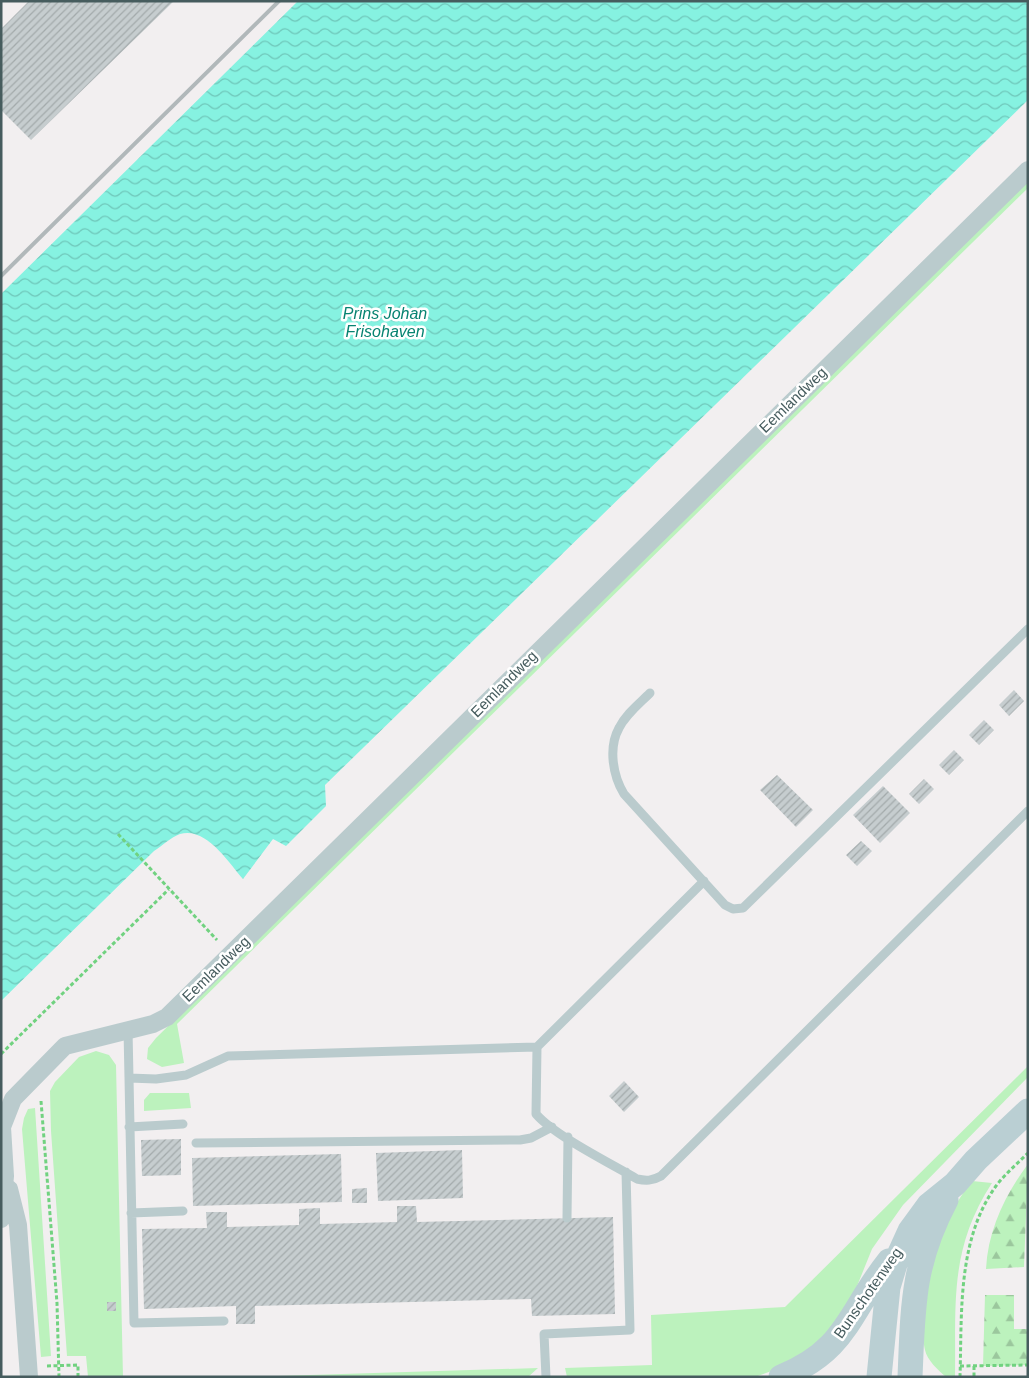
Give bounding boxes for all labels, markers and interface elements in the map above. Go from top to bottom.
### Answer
water label: Prins Johan Frisohaven [343,305,427,340]
street label: Eemlandweg [756,363,830,436]
street label: Eemlandweg [467,647,540,720]
street label: Eemlandweg [179,932,253,1005]
street label: Bunschotenweg [830,1244,905,1341]

